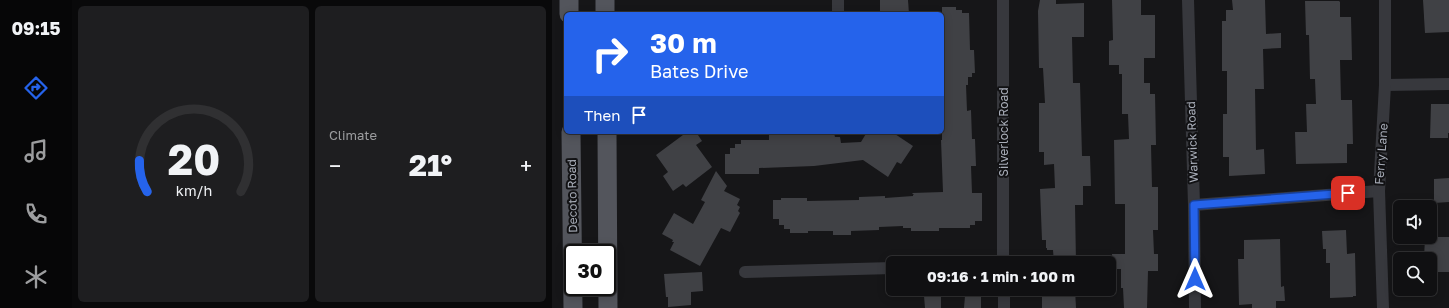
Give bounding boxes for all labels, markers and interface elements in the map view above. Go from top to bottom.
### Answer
text: 09:15 [11,17,61,39]
text: 30 m [650,26,717,59]
icon: right [584,28,636,80]
text: Bates Drive [650,60,748,82]
icon: directions [22,74,50,102]
street label: Silverlock Road [996,87,1011,177]
street label: Warwick Road [1183,101,1201,183]
icon: arrive [628,104,650,126]
text: Then [584,106,620,124]
street label: Ferry Lane [1371,123,1391,185]
text: Climate [329,127,377,143]
text: 20 [167,134,220,184]
icon: music [22,137,50,165]
text: 21° [409,147,452,183]
text: − [329,152,341,179]
text: + [520,152,532,179]
street label: Decoto Road [564,159,580,233]
pin [1331,176,1365,210]
text: km/h [175,182,212,199]
icon: arrive [1337,182,1359,204]
icon: phone [22,200,50,228]
map controls [1393,200,1437,296]
button: sound [1393,200,1437,244]
speed limit sign: 30 [564,244,616,296]
button: search [1393,252,1437,296]
position arrow [1174,258,1216,300]
icon: climate [22,263,50,291]
text: 09:16 · 1 min · 100 m [927,267,1075,285]

